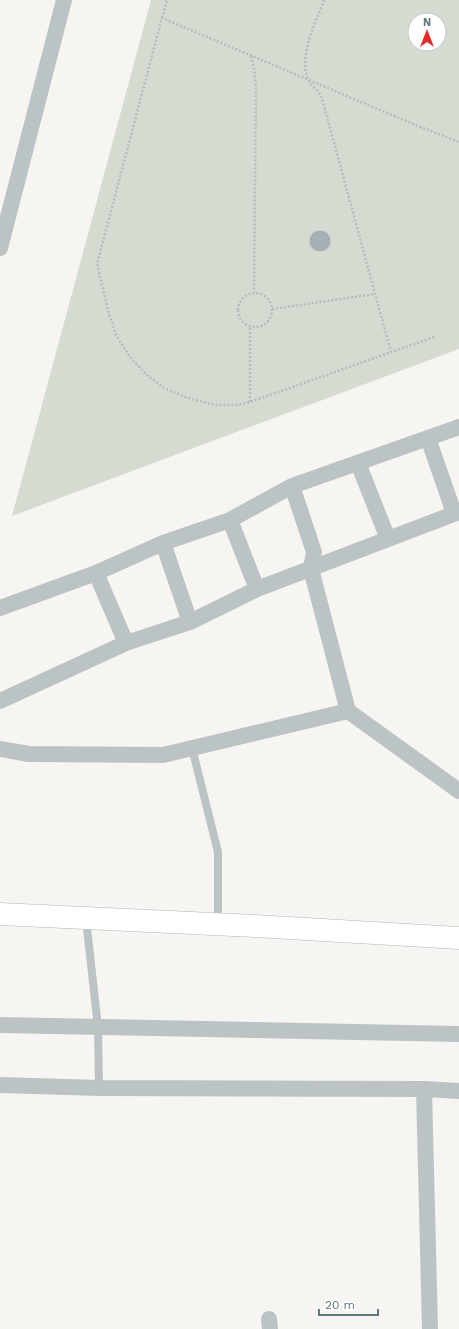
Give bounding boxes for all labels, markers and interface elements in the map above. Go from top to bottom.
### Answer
north arrow [407,12,447,52]
text: N [423,16,431,29]
scale bar [319,1291,378,1317]
text: 20 m [325,1298,355,1312]

